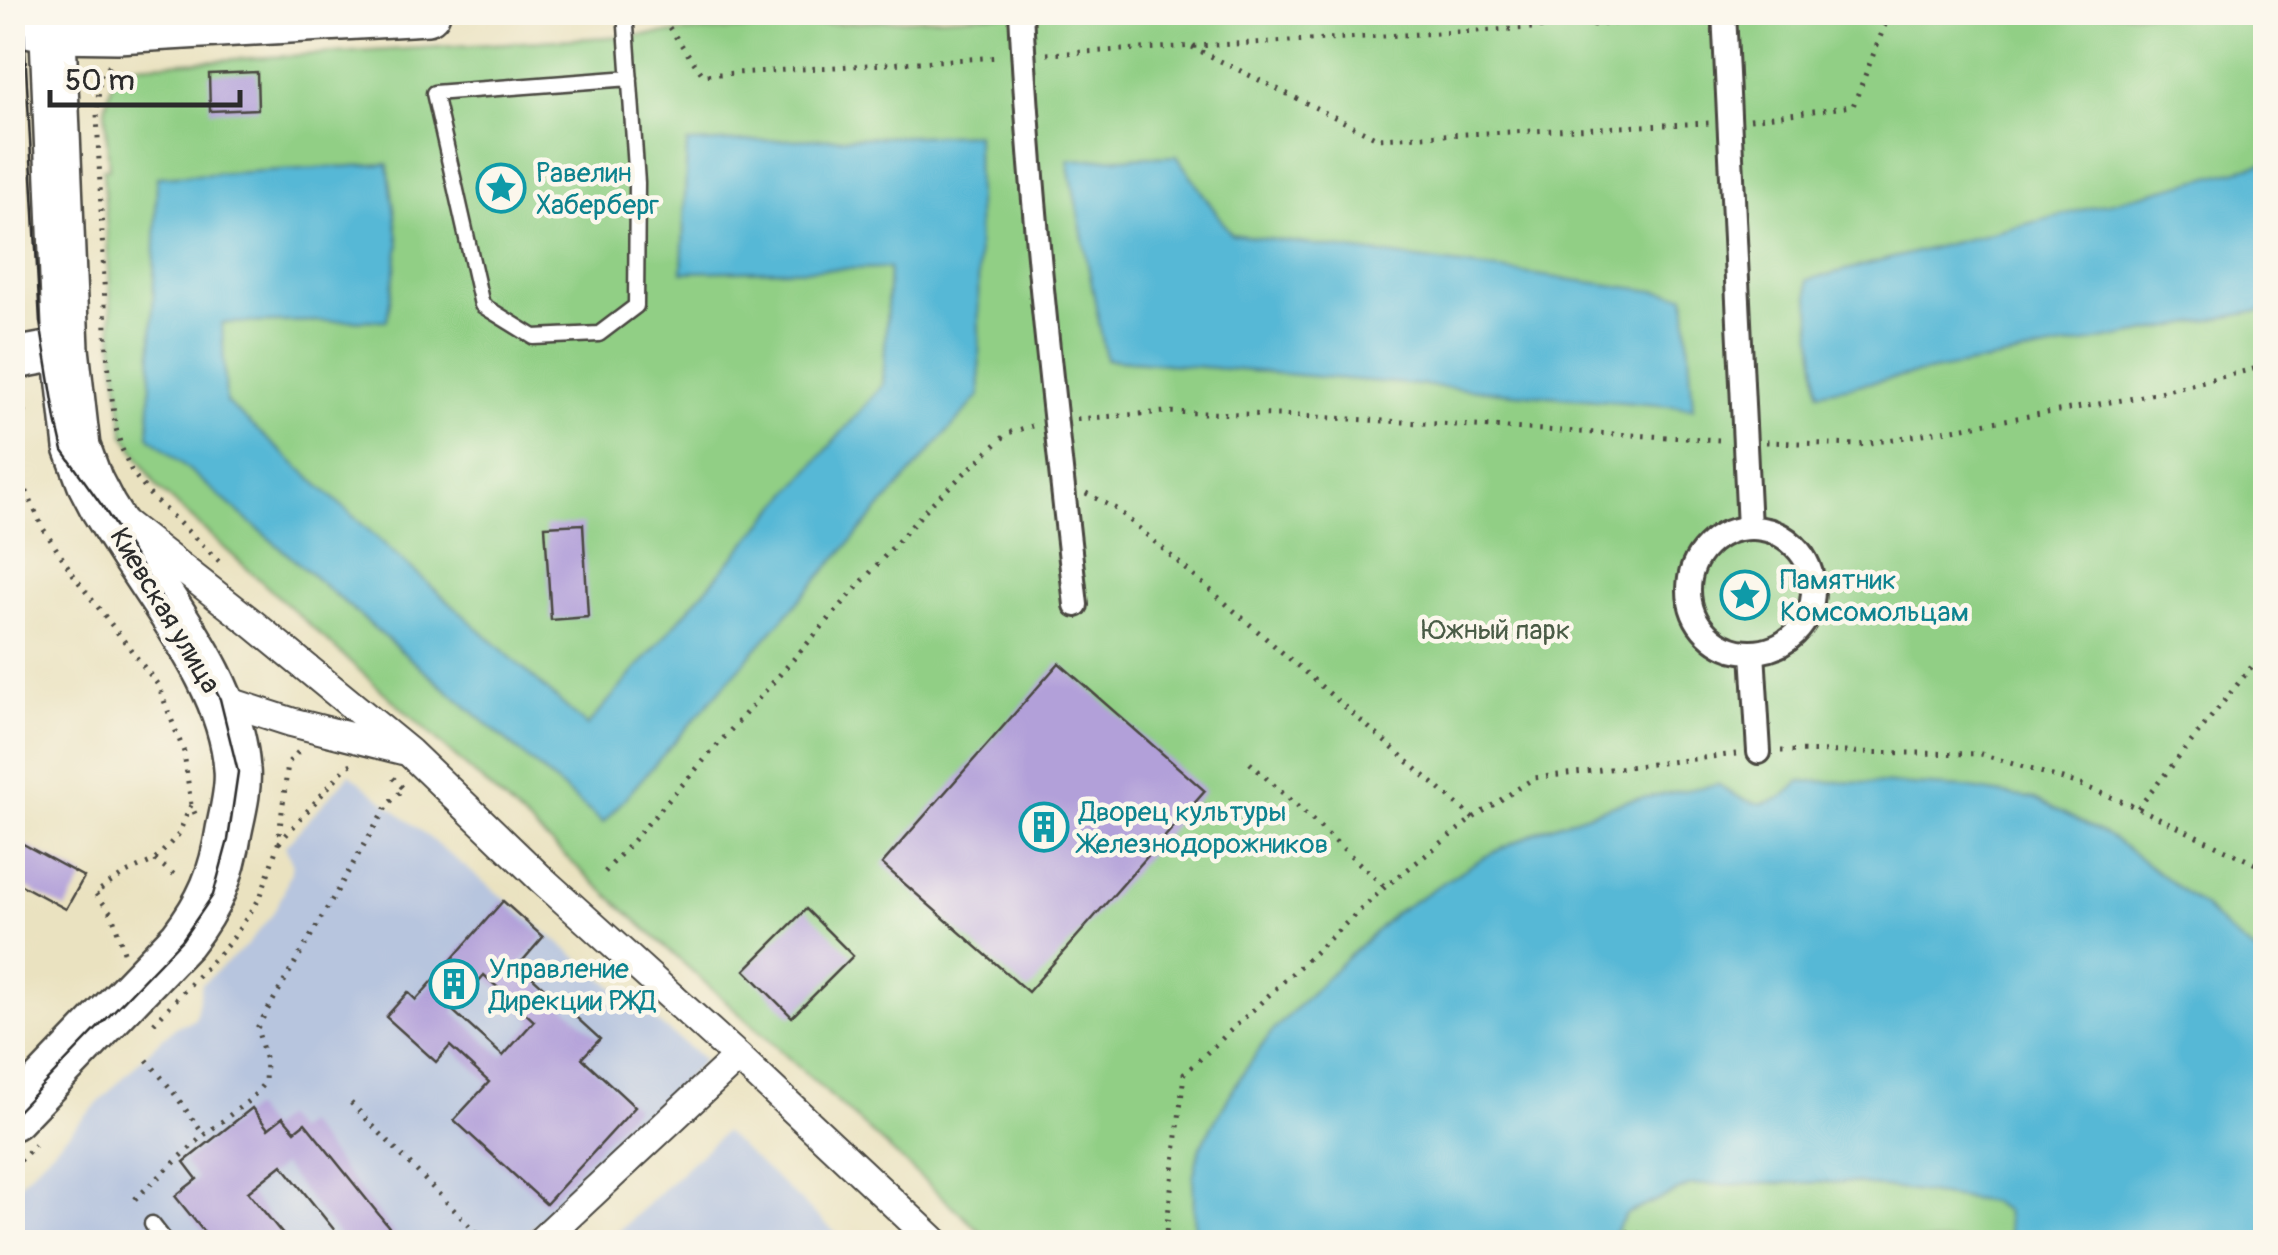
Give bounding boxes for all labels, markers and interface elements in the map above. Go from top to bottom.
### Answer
scale bar [50,45,240,107]
text: 50 m [65,62,135,99]
place label: Равелин Хаберберг [536,156,659,223]
place icon: Равелин Хаберберг [475,162,527,214]
street label: Киевская улица [102,522,228,700]
place label: Памятник Комсомольцам [1780,563,1969,630]
place icon: Памятник Комсомольцам [1719,569,1771,621]
park label: Южный парк [1422,613,1570,648]
place label: Дворец культуры Железнодорожников [1075,795,1328,862]
building icon: Дворец культуры Железнодорожников [1018,801,1070,853]
place label: Управление Дирекции РЖД [488,952,657,1019]
building icon: Управление Дирекции РЖД [428,958,480,1010]

